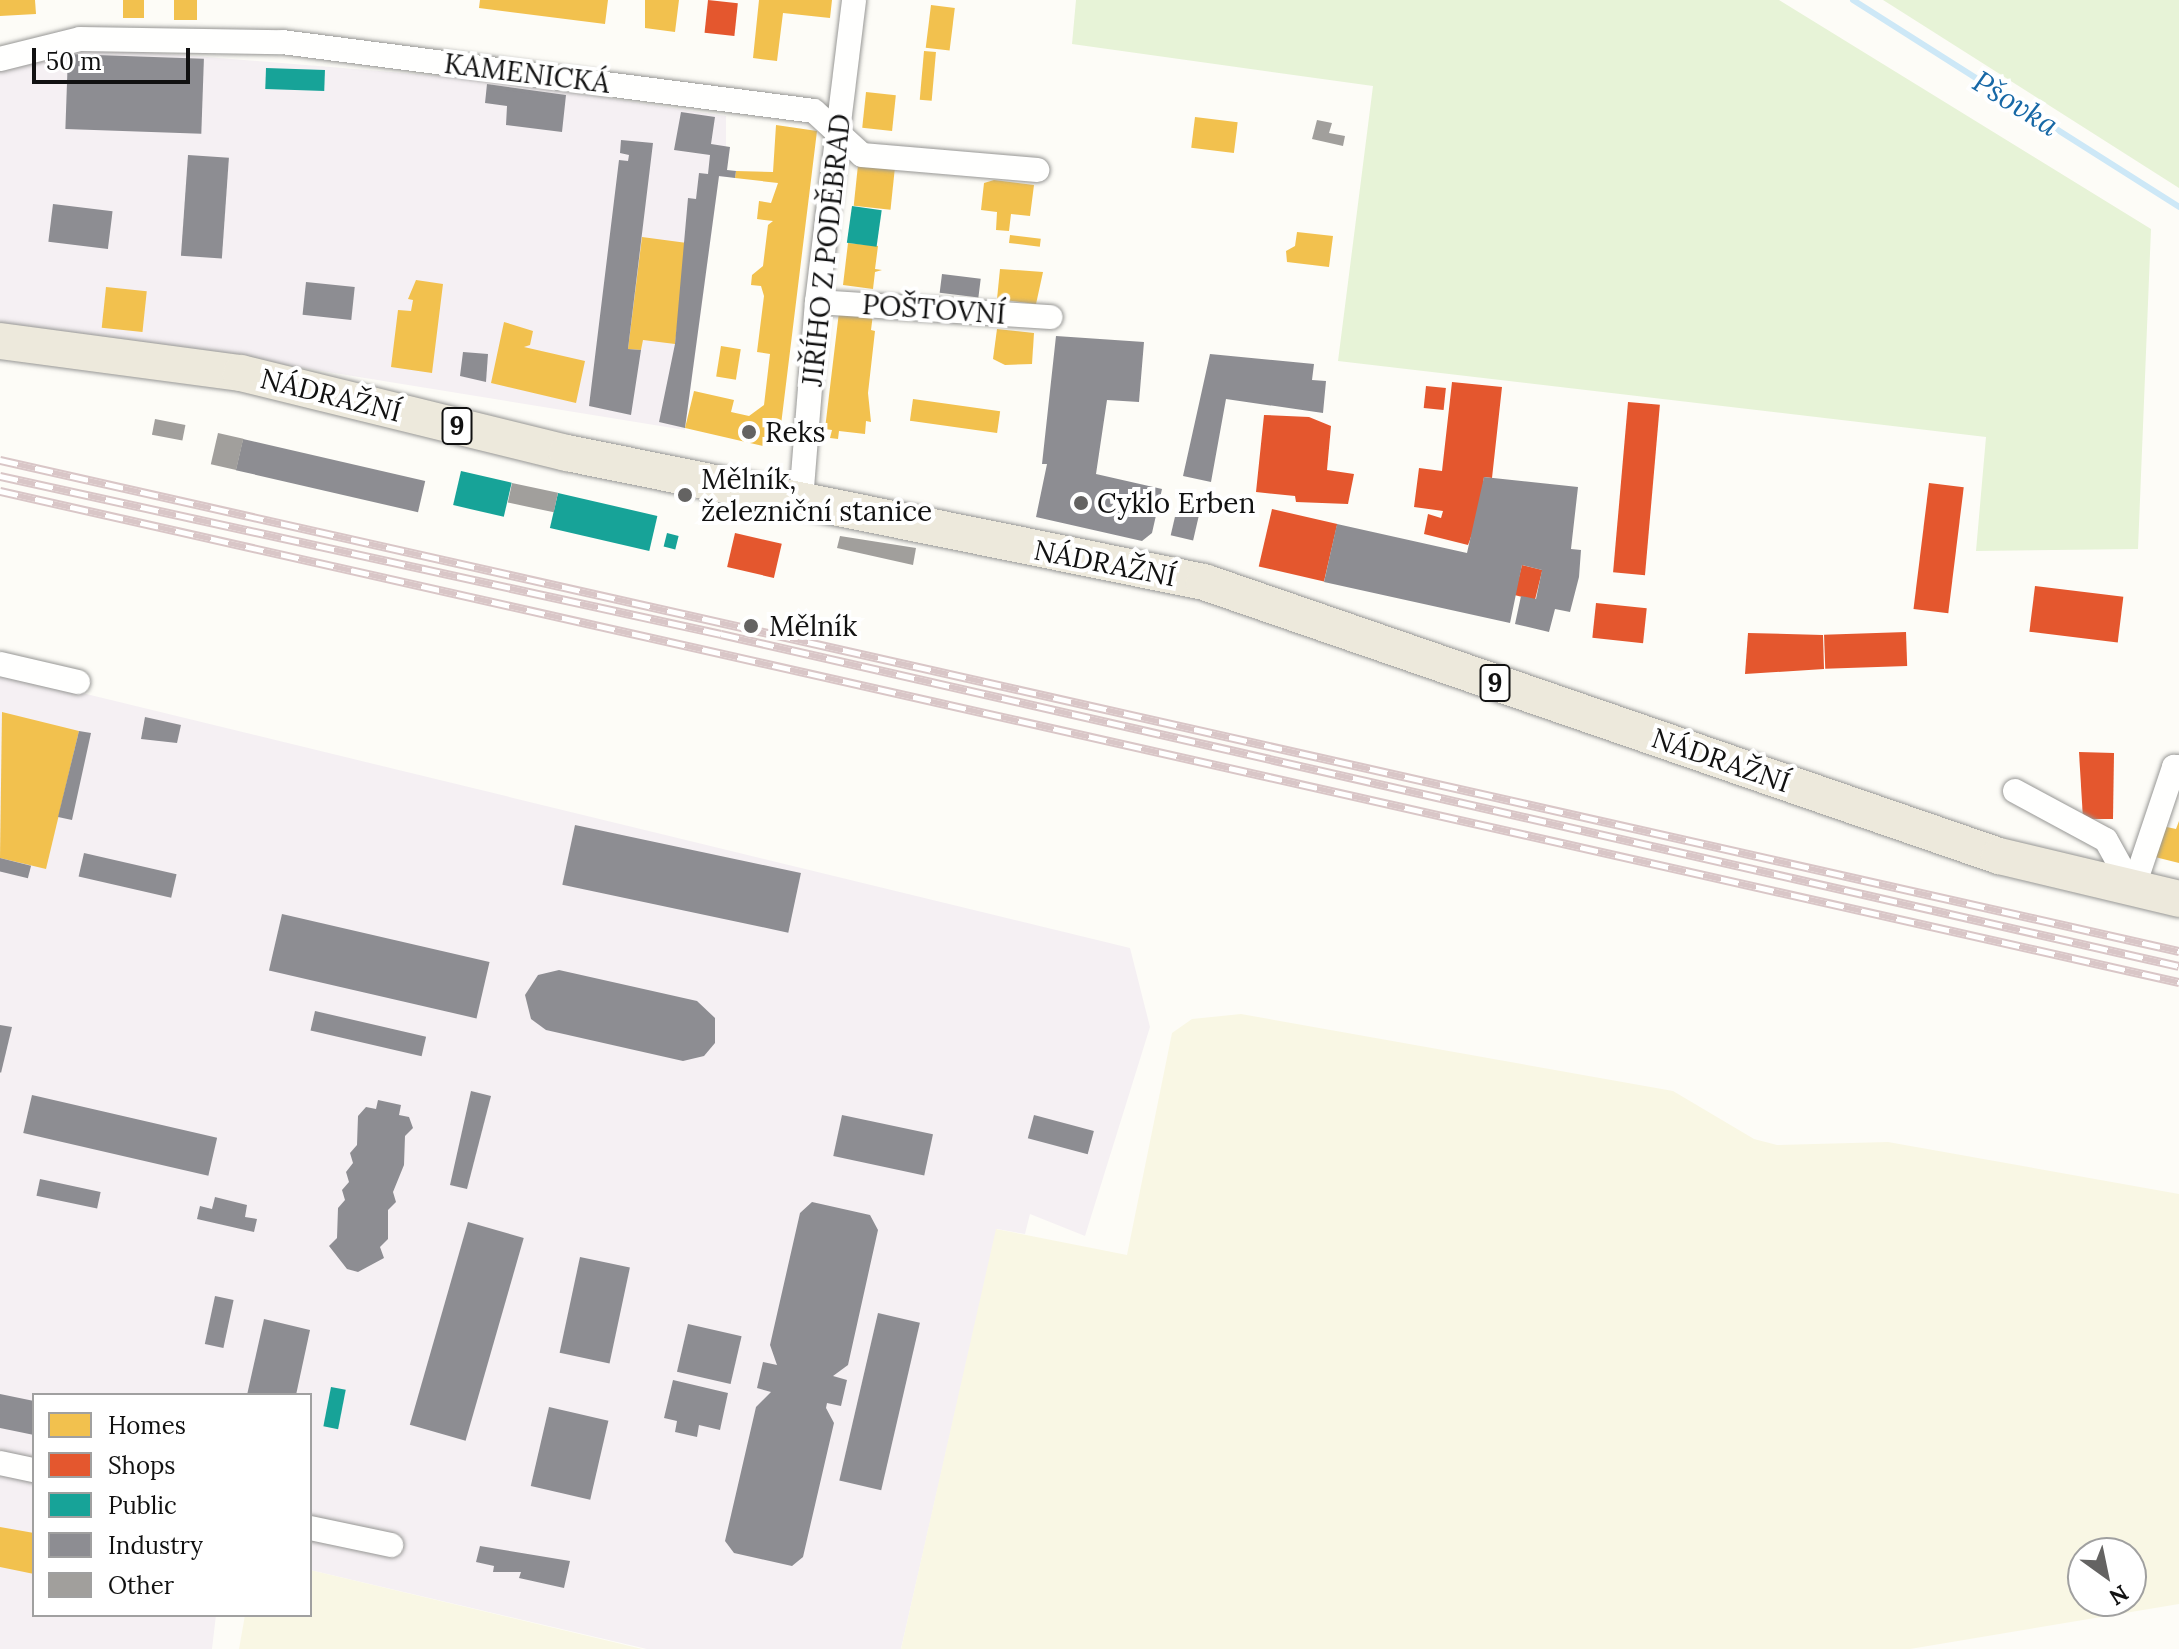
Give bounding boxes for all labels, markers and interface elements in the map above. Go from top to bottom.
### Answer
scale bar [36,32,194,82]
text: 50 m [46,46,102,77]
street label: KAMENICKÁ [442,46,612,100]
water label: Pšovka [1967,63,2065,143]
street label: JIŘÍHO Z PODĚBRAD [795,112,857,388]
street label: POŠTOVNÍ [861,287,1007,331]
street label: NÁDRAŽNÍ [257,361,405,429]
road number: 9 [441,404,473,448]
place label: Reks [765,415,826,449]
marker: Reks [740,423,758,441]
place label: Mělník, železniční stanice [701,462,932,528]
marker: Mělník, železniční stanice [676,486,694,504]
place label: Cyklo Erben [1097,486,1256,520]
marker: Cyklo Erben [1072,494,1090,512]
street label: NÁDRAŽNÍ [1031,533,1179,593]
place label: Mělník [769,609,857,643]
marker: Mělník [740,615,762,637]
road number: 9 [1479,661,1511,705]
street label: NÁDRAŽNÍ [1647,721,1795,799]
legend [32,1393,312,1617]
text: Homes [108,1410,186,1441]
text: Shops [108,1450,175,1481]
text: Public [108,1490,177,1521]
text: Industry [108,1530,203,1561]
north arrow [2067,1537,2147,1617]
text: Other [108,1570,174,1601]
text: N [2104,1579,2134,1612]

